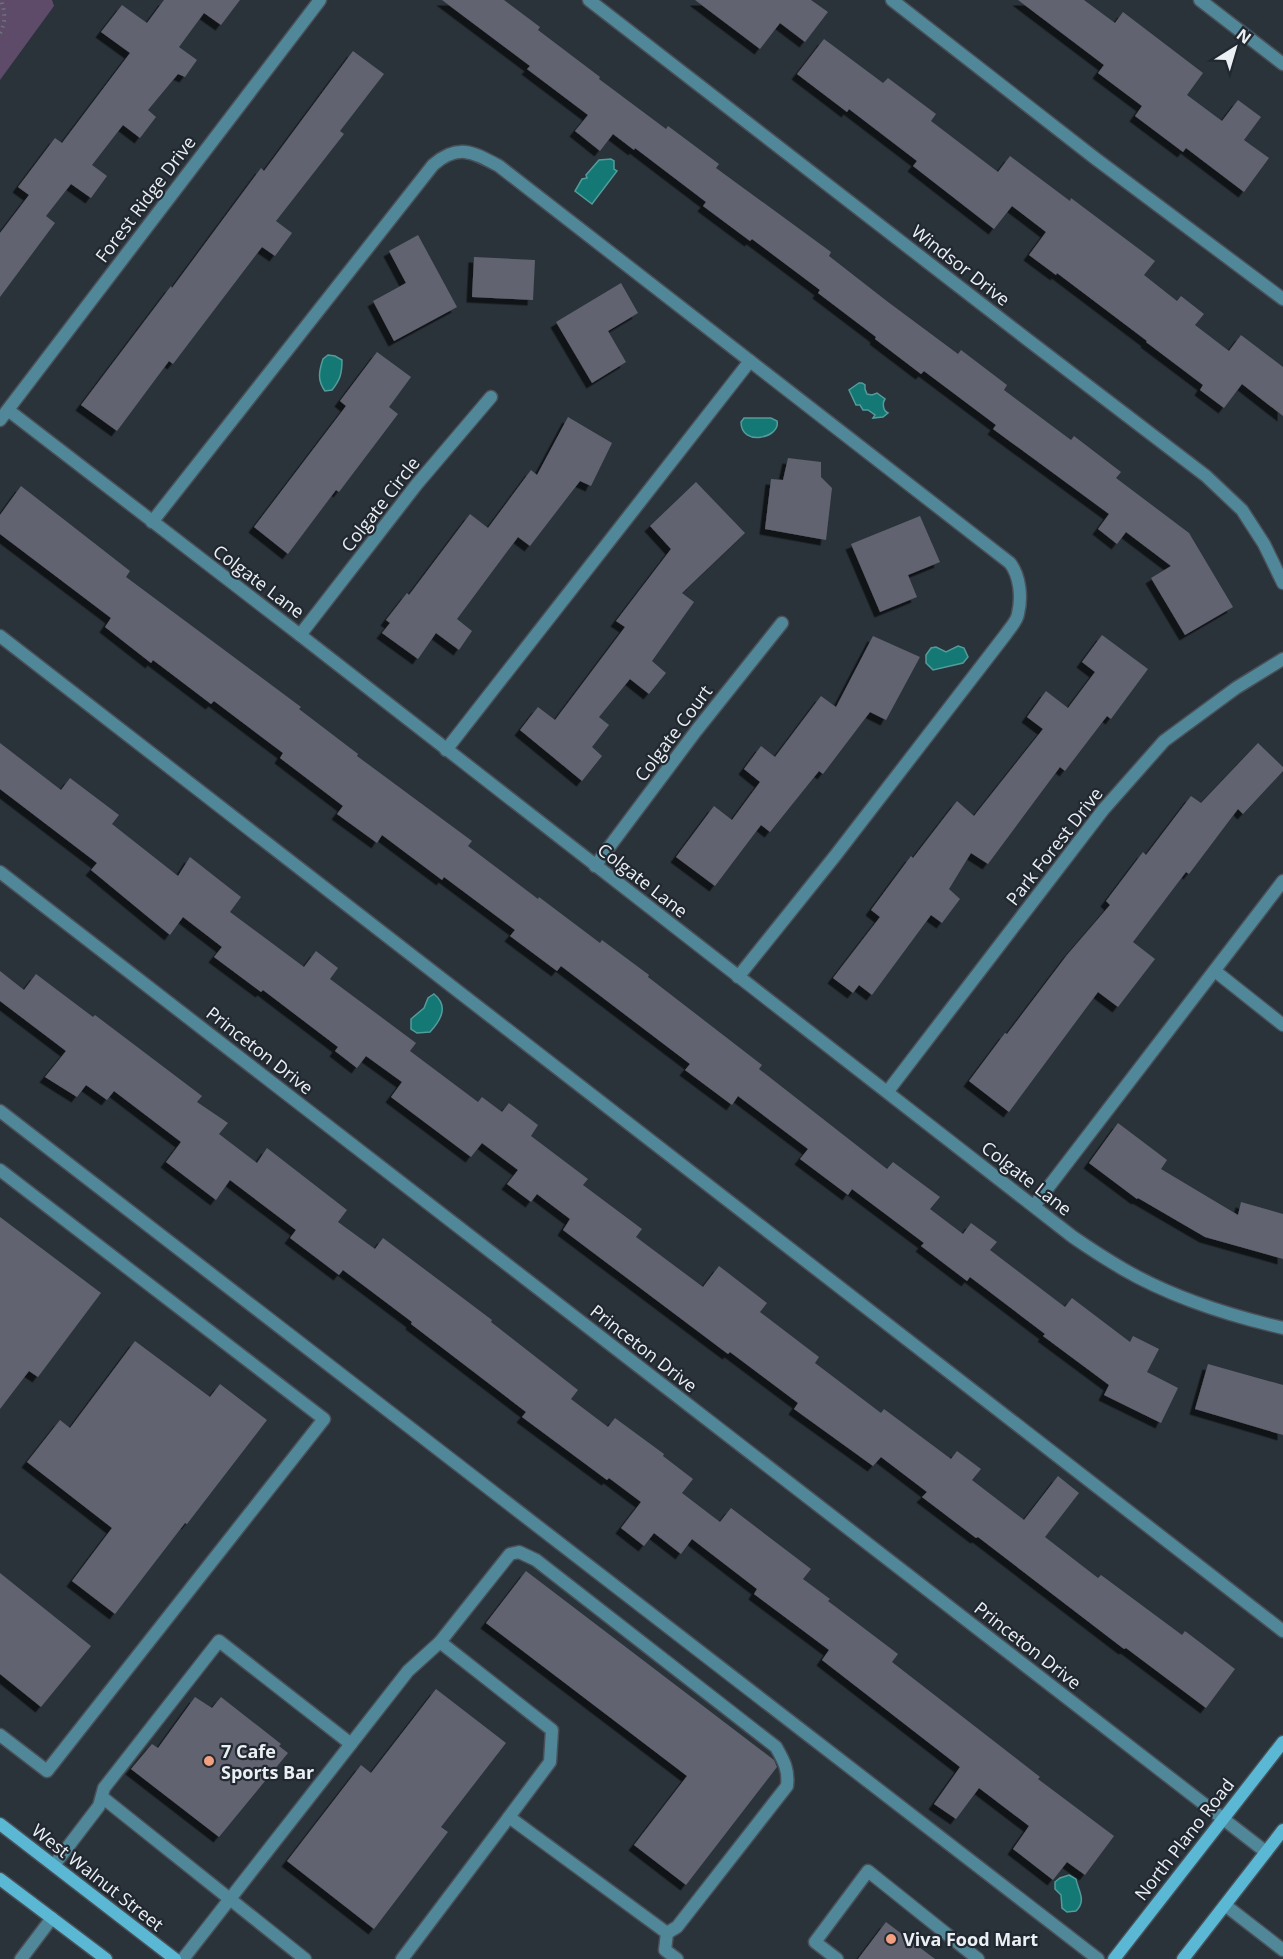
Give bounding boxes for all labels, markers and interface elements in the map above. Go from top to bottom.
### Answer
north arrow [1205,18,1265,78]
text: N [1232,23,1256,49]
street label: Forest Ridge Drive [90,131,200,267]
street label: Windsor Drive [907,219,1015,311]
street label: Colgate Circle [335,452,425,556]
street label: Colgate Lane [209,539,309,623]
street label: Colgate Court [629,680,717,786]
street label: Park Forest Drive [1000,782,1108,910]
street label: Colgate Lane [593,837,693,923]
street label: Princeton Drive [202,1001,318,1099]
street label: Colgate Lane [977,1135,1077,1221]
street label: Princeton Drive [586,1299,702,1397]
street label: Princeton Drive [970,1596,1086,1694]
place label: 7 Cafe Sports Bar [221,1739,314,1784]
marker: 7 Cafe Sports Bar [202,1754,216,1768]
street label: North Plano Road [1129,1773,1239,1905]
street label: West Walnut Street [27,1818,169,1936]
place label: Viva Food Mart [903,1927,1038,1951]
marker: Viva Food Mart [884,1932,898,1946]

